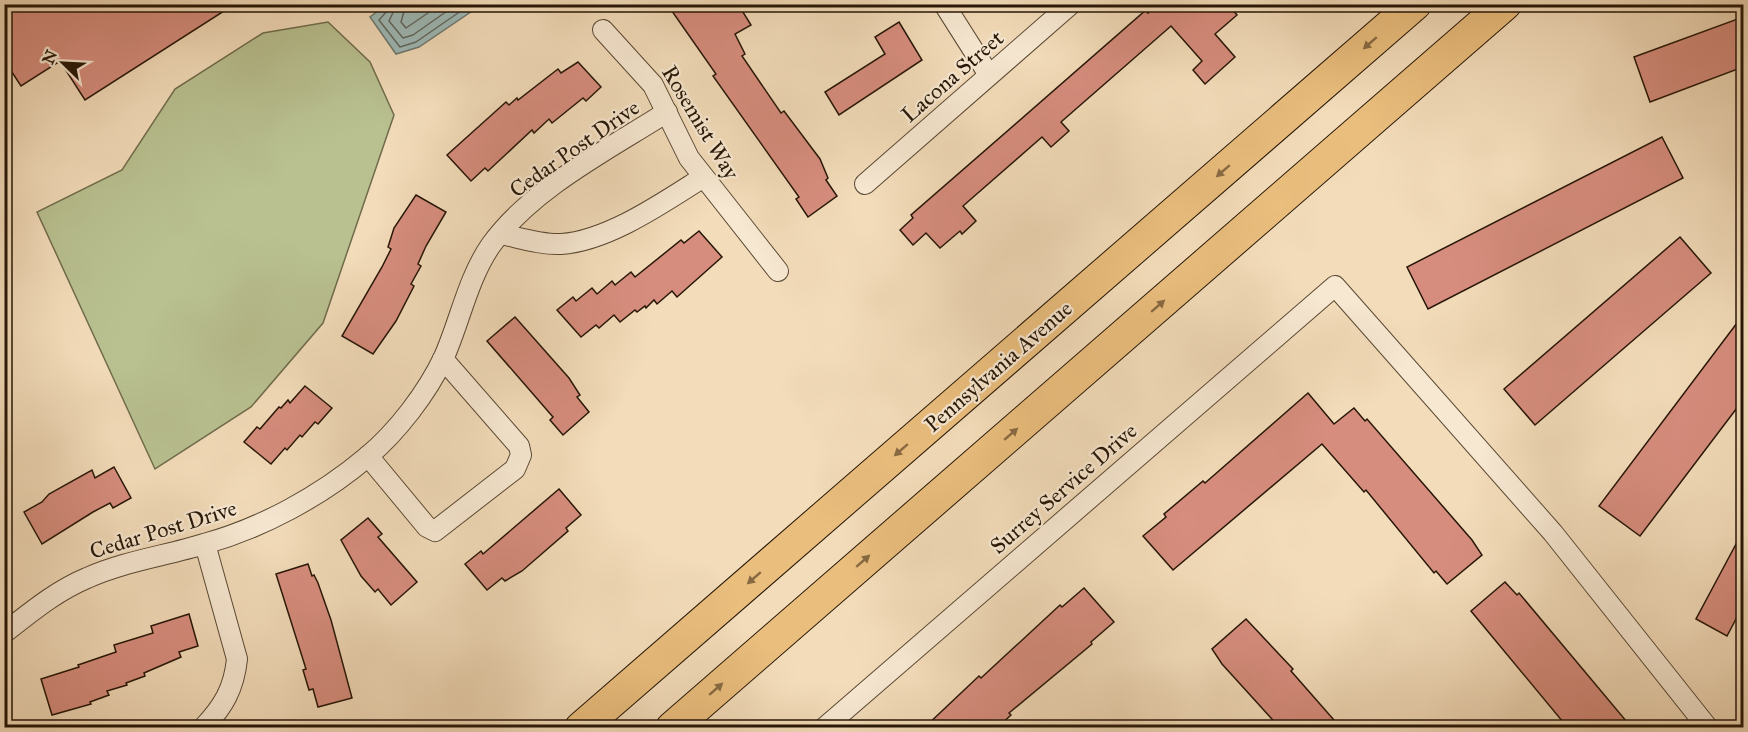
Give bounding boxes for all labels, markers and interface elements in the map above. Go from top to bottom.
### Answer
street label: Lacona Street [896,24,1009,128]
north arrow [33,33,93,93]
one-way arrow [1363,36,1378,49]
text: N [38,47,61,67]
street label: Rosemist Way [656,60,745,185]
street label: Cedar Post Drive [504,94,644,203]
one-way arrow [1215,164,1231,177]
street label: Pennsylvania Avenue [919,295,1078,438]
one-way arrow [1150,300,1165,313]
street label: Surrey Service Drive [984,417,1142,560]
one-way arrow [1003,427,1019,440]
one-way arrow [894,443,909,456]
street label: Cedar Post Drive [86,494,240,565]
one-way arrow [855,555,870,568]
one-way arrow [746,571,762,584]
one-way arrow [708,683,723,696]

